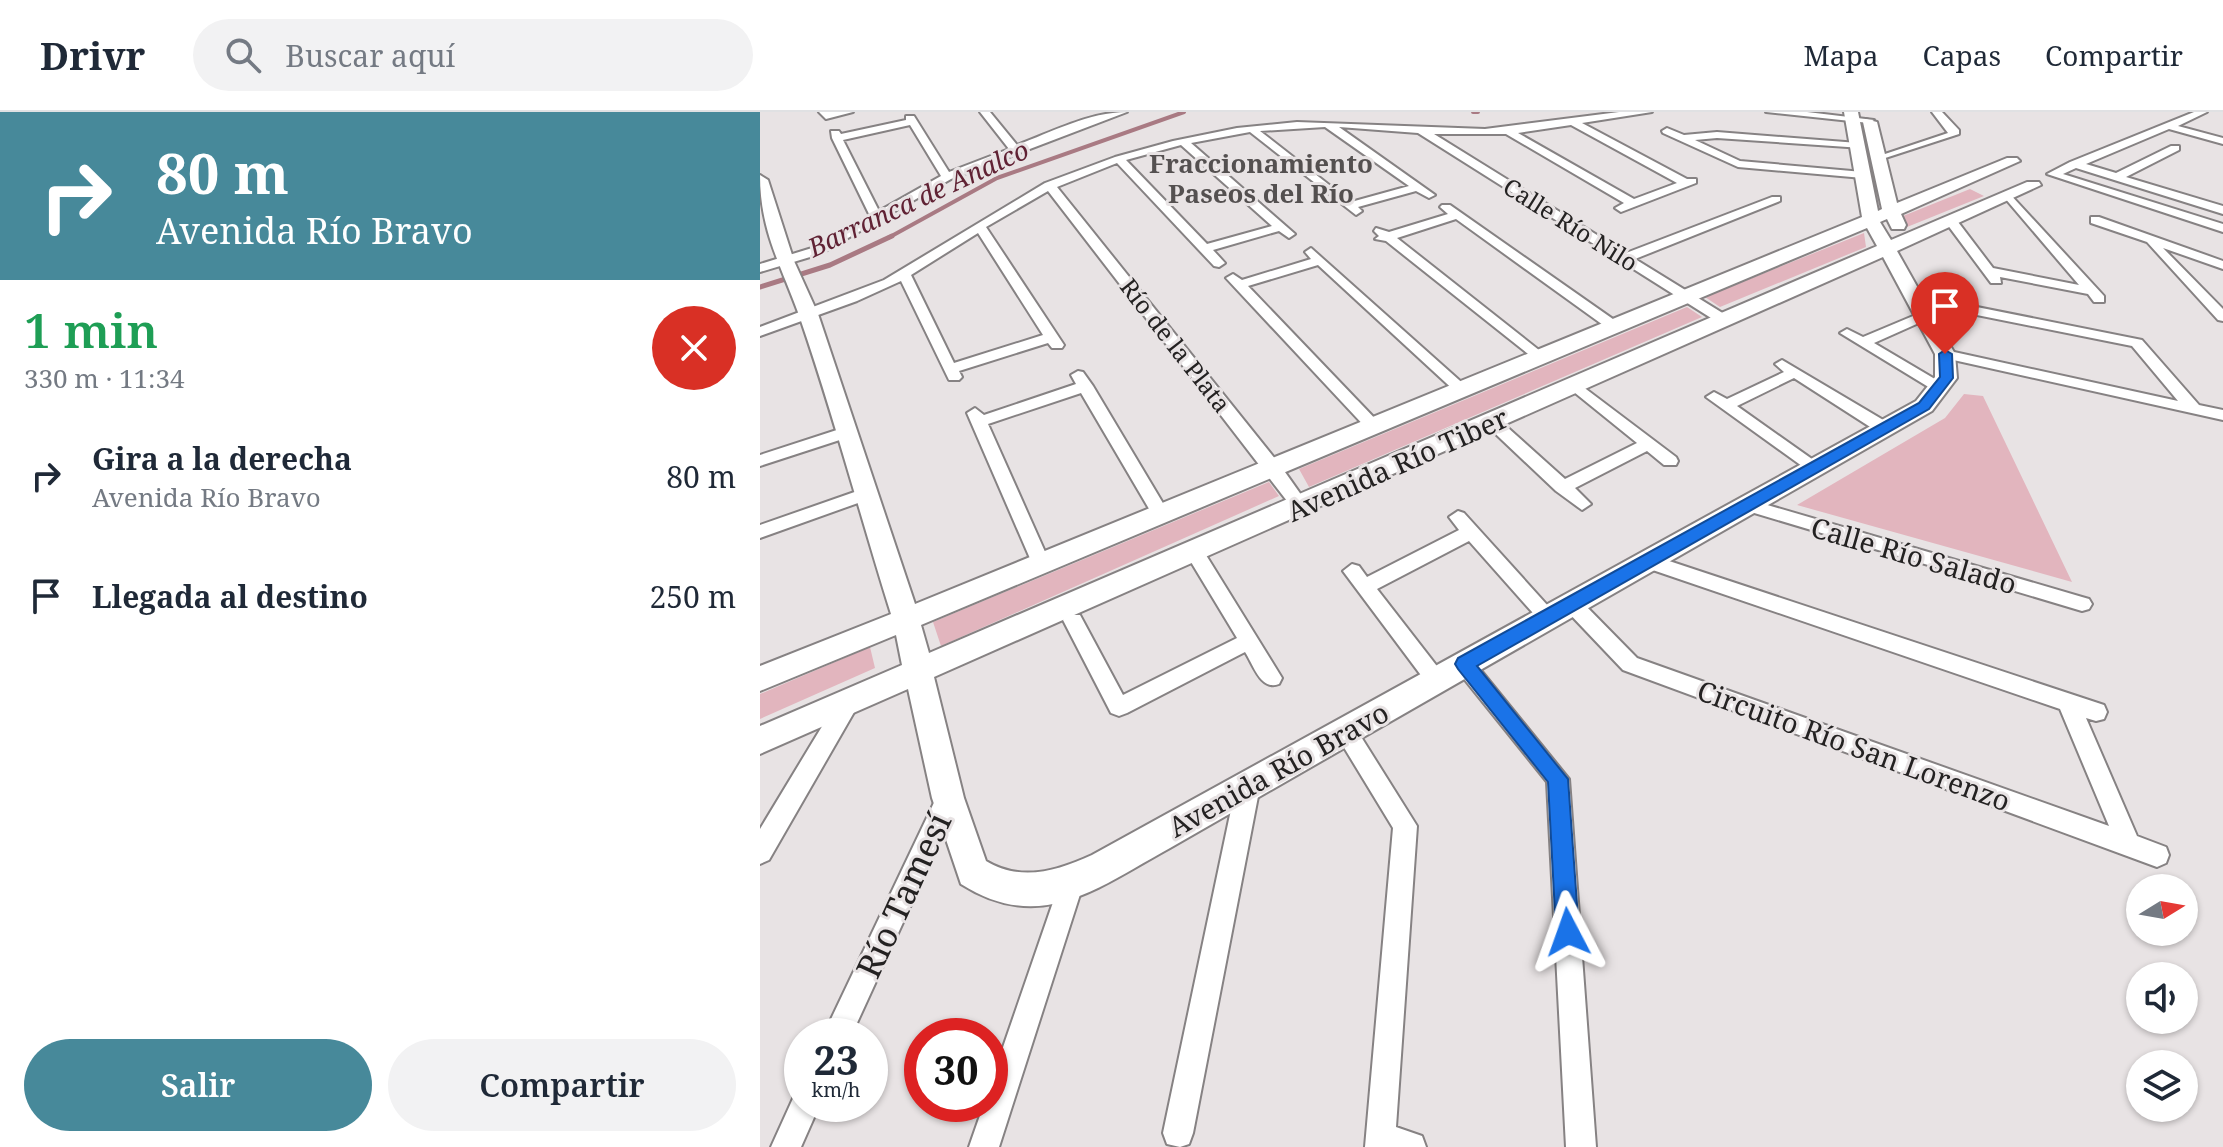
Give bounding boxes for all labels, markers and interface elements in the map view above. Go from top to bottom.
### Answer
search box [193,19,753,91]
text: Drivr [40,29,145,81]
icon: search [221,33,265,77]
text: Buscar aquí [285,35,455,76]
text: Mapa [1804,36,1878,74]
text: Capas [1922,36,2001,74]
text: Compartir [2045,36,2183,74]
water label: Barranca de Analco [801,131,1034,265]
text: 80 m [156,134,289,210]
icon: right [24,144,128,248]
district label: Fraccionamiento Paseos del Río [1149,145,1373,211]
street label: Calle Río Nilo [1497,169,1645,279]
text: Avenida Río Bravo [156,206,473,255]
street label: Río de la Plata [1113,271,1239,419]
pin [1911,272,1979,354]
icon: arrive [1923,284,1967,328]
text: 1 min [24,297,158,362]
button: close [652,306,736,390]
text: 330 m · 11:34 [24,360,185,396]
street label: Avenida Río Tiber [1280,398,1514,530]
text: Gira a la derecha [92,438,352,479]
icon: right [24,454,68,498]
text: 80 m [666,456,736,497]
text: Avenida Río Bravo [92,479,321,515]
street label: Calle Río Salado [1807,507,2021,603]
icon: arrive [24,574,68,618]
text: Llegada al destino [92,576,368,617]
text: 250 m [650,576,736,617]
street label: Circuito Río San Lorenzo [1692,671,2016,819]
street label: Avenida Río Bravo [1161,693,1395,845]
street label: Río Tamesí [845,805,961,985]
north arrow [2126,874,2198,946]
map controls [2126,874,2198,1122]
position arrow [1526,890,1610,974]
button: sound [2126,962,2198,1034]
speed limit sign: 30 [904,1018,1008,1122]
text: 23 [813,1032,859,1087]
button: Salir [24,1039,372,1131]
button: Compartir [388,1039,736,1131]
button: layers [2126,1050,2198,1122]
text: km/h [811,1076,861,1103]

